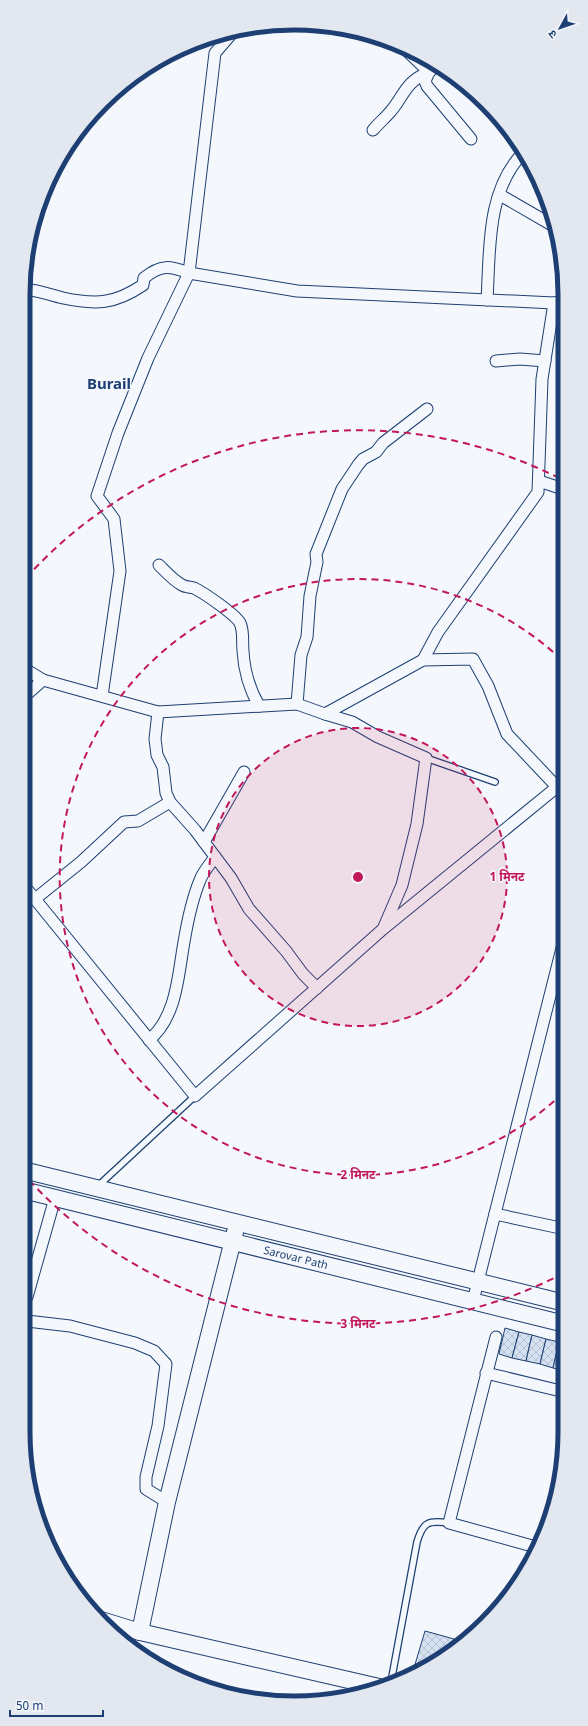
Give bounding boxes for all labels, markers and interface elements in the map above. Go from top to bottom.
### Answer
north arrow [540,8,580,48]
text: उ [545,26,561,41]
district label: Burail [87,376,131,395]
text: 1 मिनट [489,869,525,886]
centre of rings [351,870,365,884]
text: 2 मिनट [340,1167,376,1184]
street label: Sarovar Path [262,1244,329,1273]
text: 3 मिनट [340,1316,376,1333]
scale bar [10,1692,103,1718]
text: 50 m [16,1699,44,1715]

